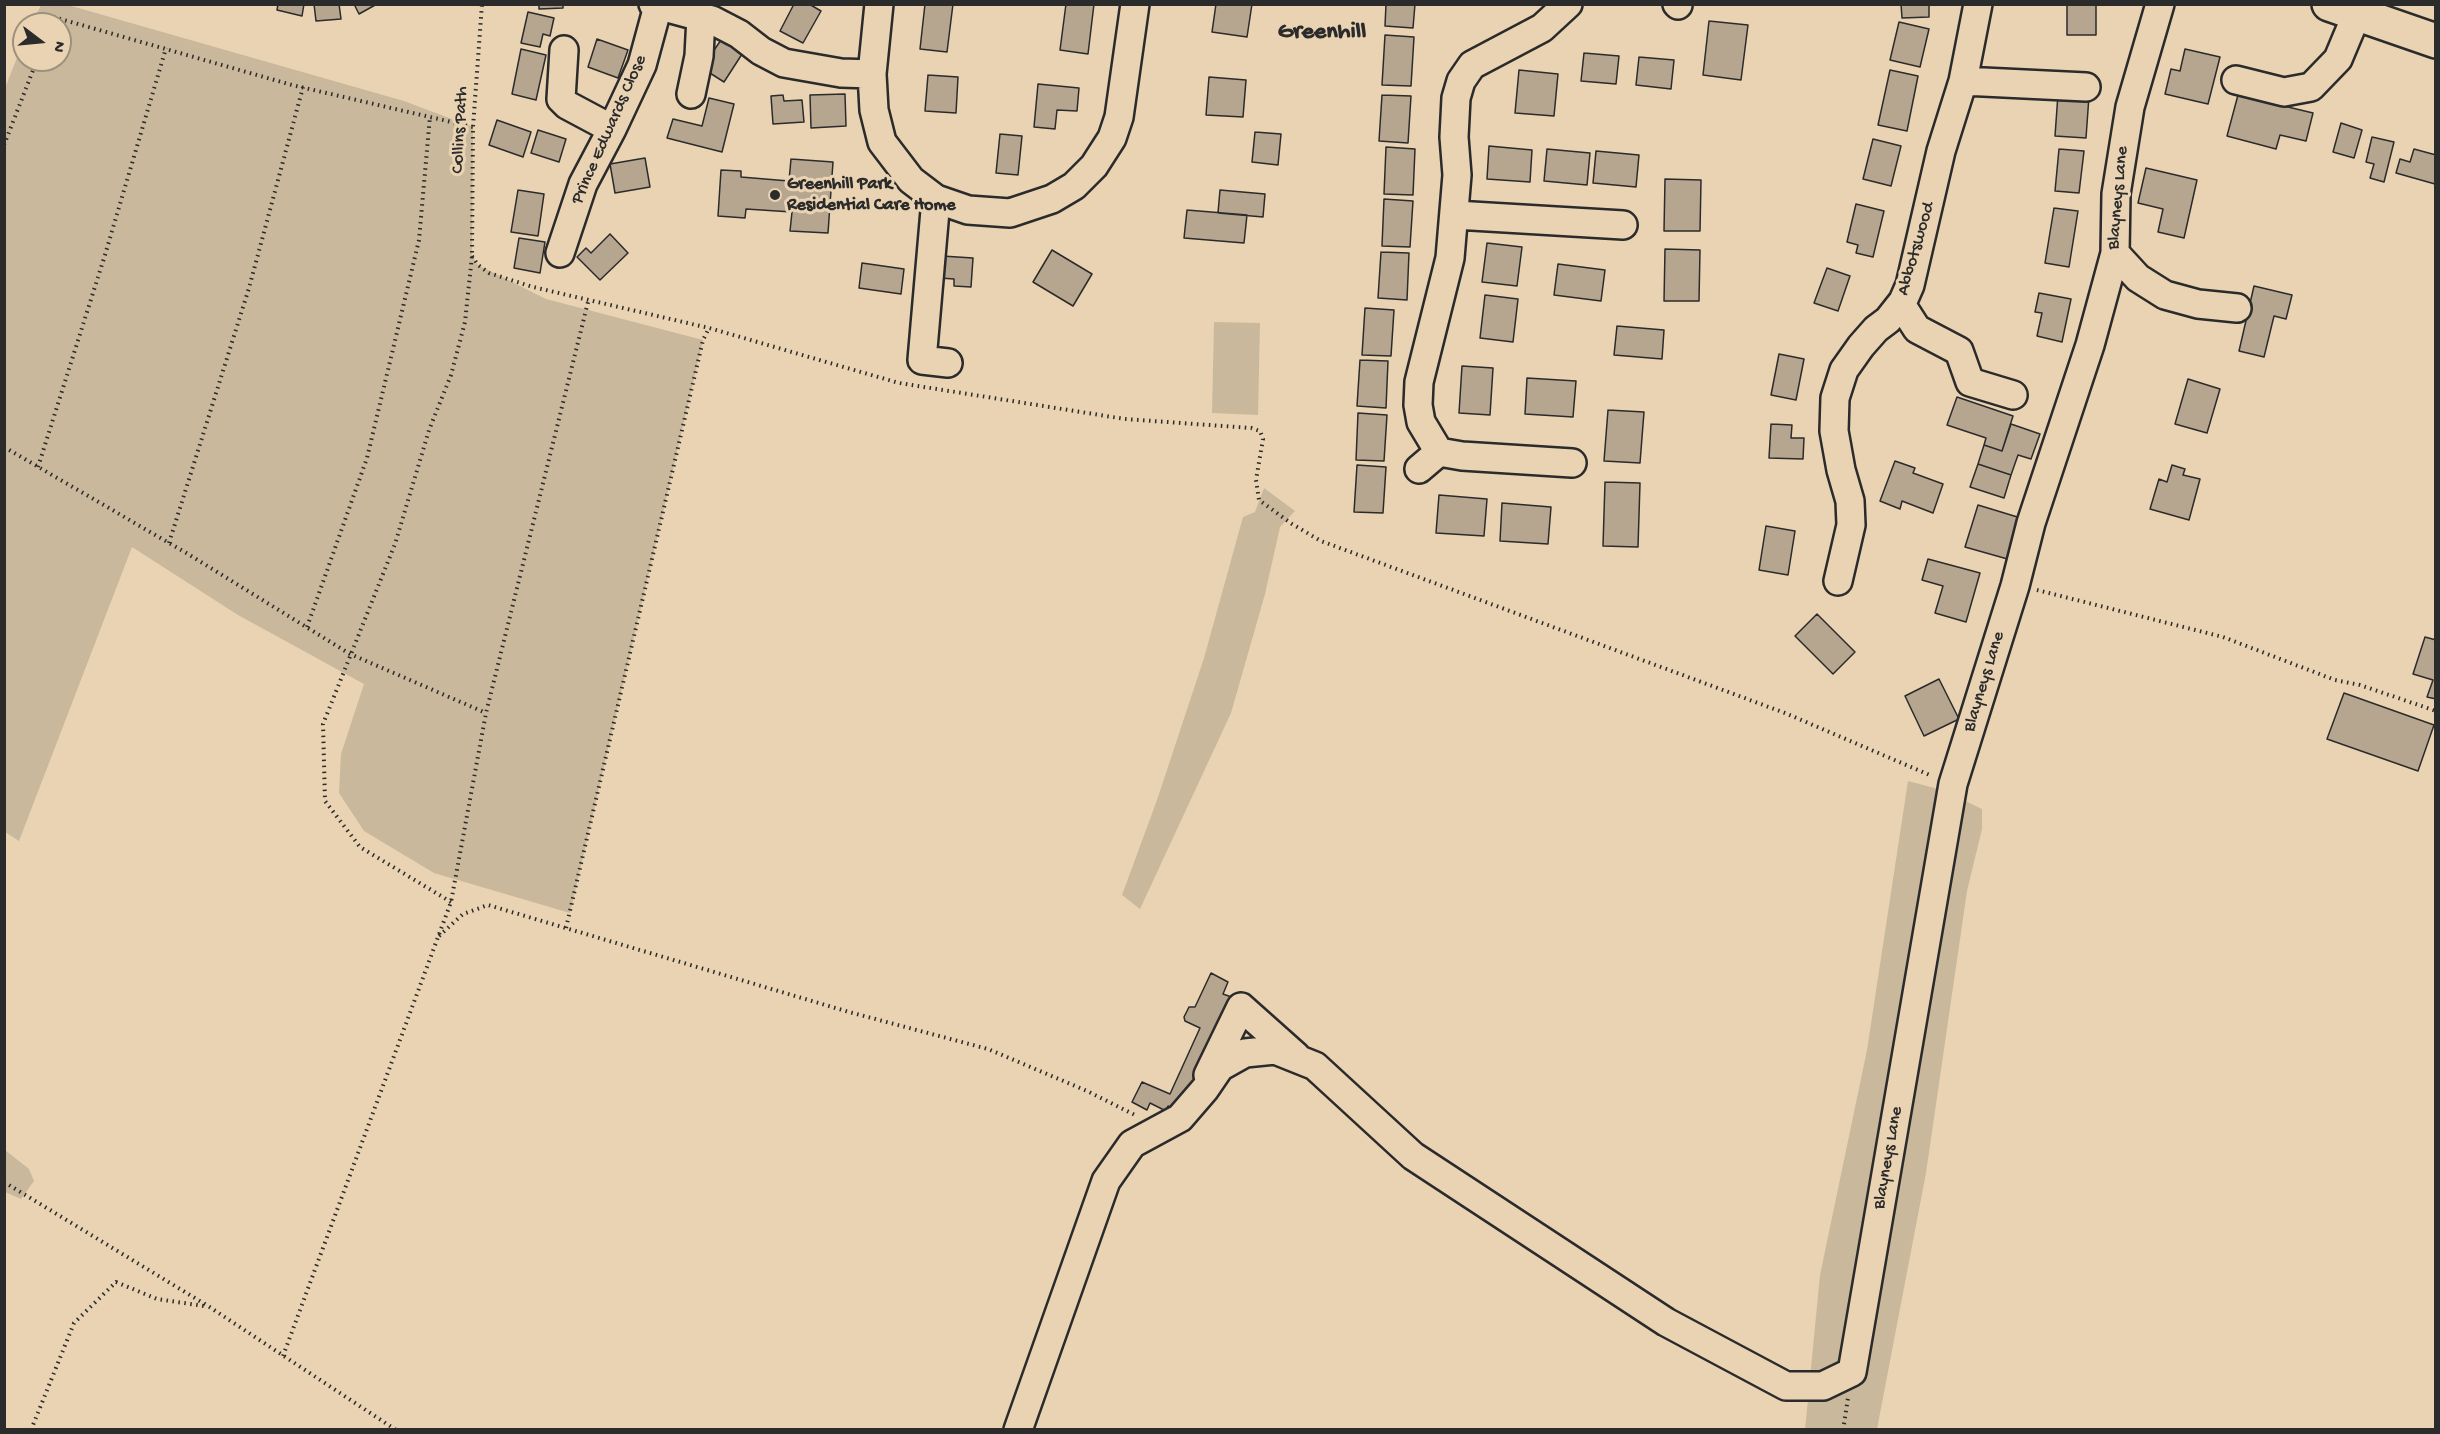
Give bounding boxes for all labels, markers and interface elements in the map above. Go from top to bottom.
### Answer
north arrow [12,12,72,72]
district label: Greenhill [1278,19,1366,47]
text: N [47,39,68,54]
street label: Prince Edwards Close [567,52,653,208]
street label: Collins Path [448,86,474,174]
street label: Blayneys Lane [2104,145,2134,251]
place label: Greenhill Park Residential Care Home [787,174,955,216]
marker: Greenhill Park Residential Care Home [768,188,782,202]
street label: Abbotswood [1893,200,1941,298]
street label: Blayneys Lane [1959,629,2011,735]
street label: Blayneys Lane [1869,1105,1909,1211]

